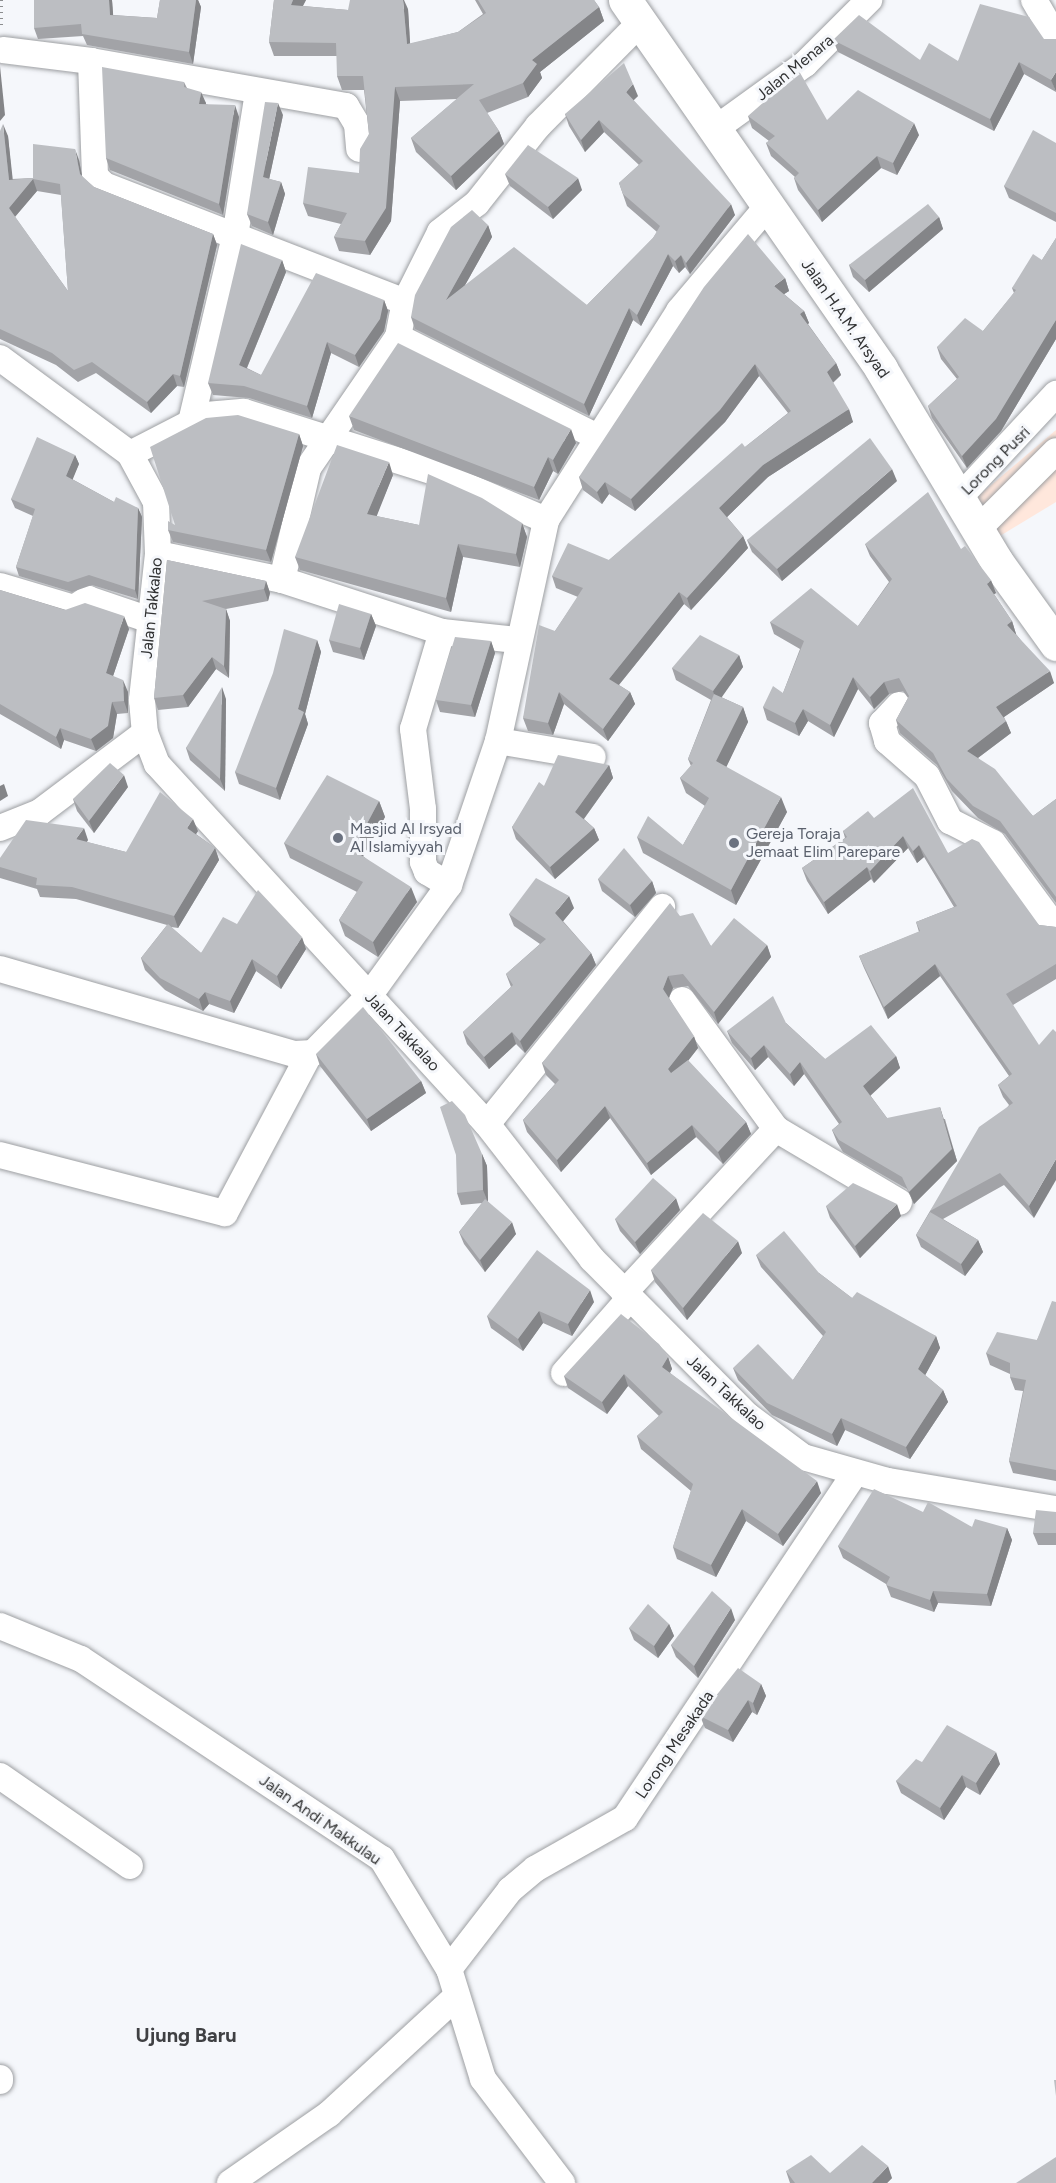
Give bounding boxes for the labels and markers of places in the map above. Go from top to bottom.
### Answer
place label: Masjid Al Irsyad Al Islamiyyah [350,819,462,857]
place label: Gereja Toraja Jemaat Elim Parepare [746,824,900,862]
marker: Masjid Al Irsyad Al Islamiyyah [331,831,345,845]
marker: Gereja Toraja Jemaat Elim Parepare [727,836,741,850]

